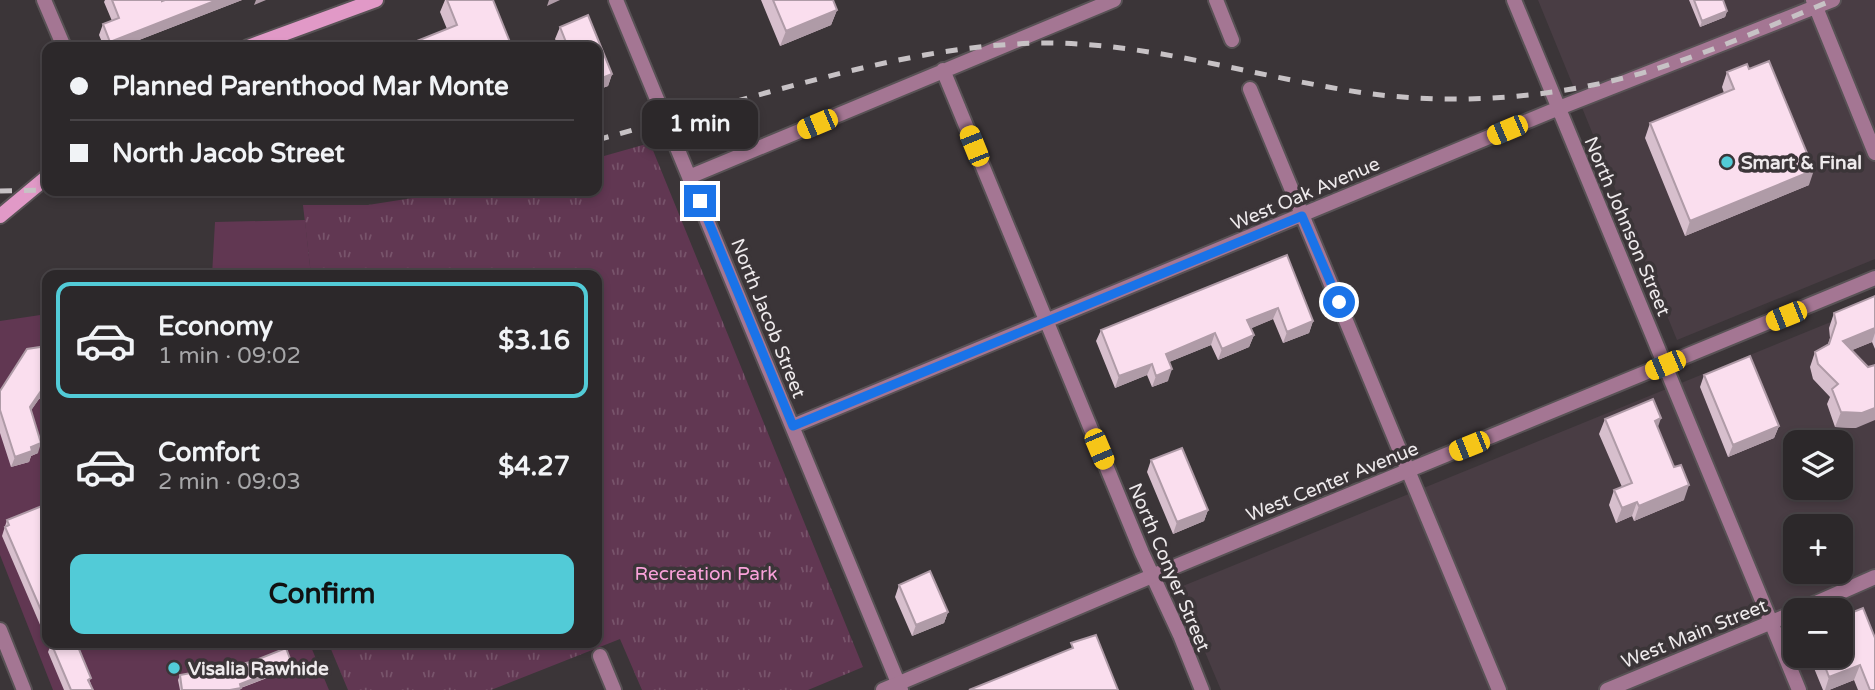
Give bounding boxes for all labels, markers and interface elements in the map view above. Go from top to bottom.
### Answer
text: Planned Parenthood Mar Monte [112,71,509,102]
callout: 1 min [642,100,758,148]
car [794,106,841,142]
text: 1 min [669,110,731,138]
car [1484,112,1531,148]
car [957,123,992,169]
street label: North Johnson Street [1579,133,1675,319]
text: North Jacob Street [112,138,345,169]
place label: Smart & Final [1741,152,1862,174]
street label: West Oak Avenue [1228,153,1383,235]
marker: Smart & Final [1719,154,1735,170]
route end [684,185,716,217]
street label: North Jacob Street [726,235,810,401]
route start [1323,286,1355,318]
car [1763,298,1810,334]
icon: car [74,309,137,372]
text: Economy [158,311,273,342]
text: $3.16 [498,325,570,356]
text: 1 min · 09:02 [158,342,301,370]
car [1642,347,1689,383]
car [1082,426,1117,472]
car [1446,428,1493,464]
map controls [1783,430,1853,668]
button: layers [1783,430,1853,500]
icon: car [74,435,137,498]
text: Comfort [158,437,260,468]
street label: West Center Avenue [1243,437,1422,526]
text: $4.27 [498,451,570,482]
text: 2 min · 09:03 [158,468,301,496]
street label: North Conyer Street [1124,480,1215,655]
button: + [1783,514,1853,584]
button: Confirm [70,554,574,634]
park label: Recreation Park [634,563,778,585]
street label: West Main Street [1618,595,1770,673]
button: − [1783,598,1853,668]
place label: Visalia Rawhide [188,658,329,680]
marker: Visalia Rawhide [166,660,182,676]

